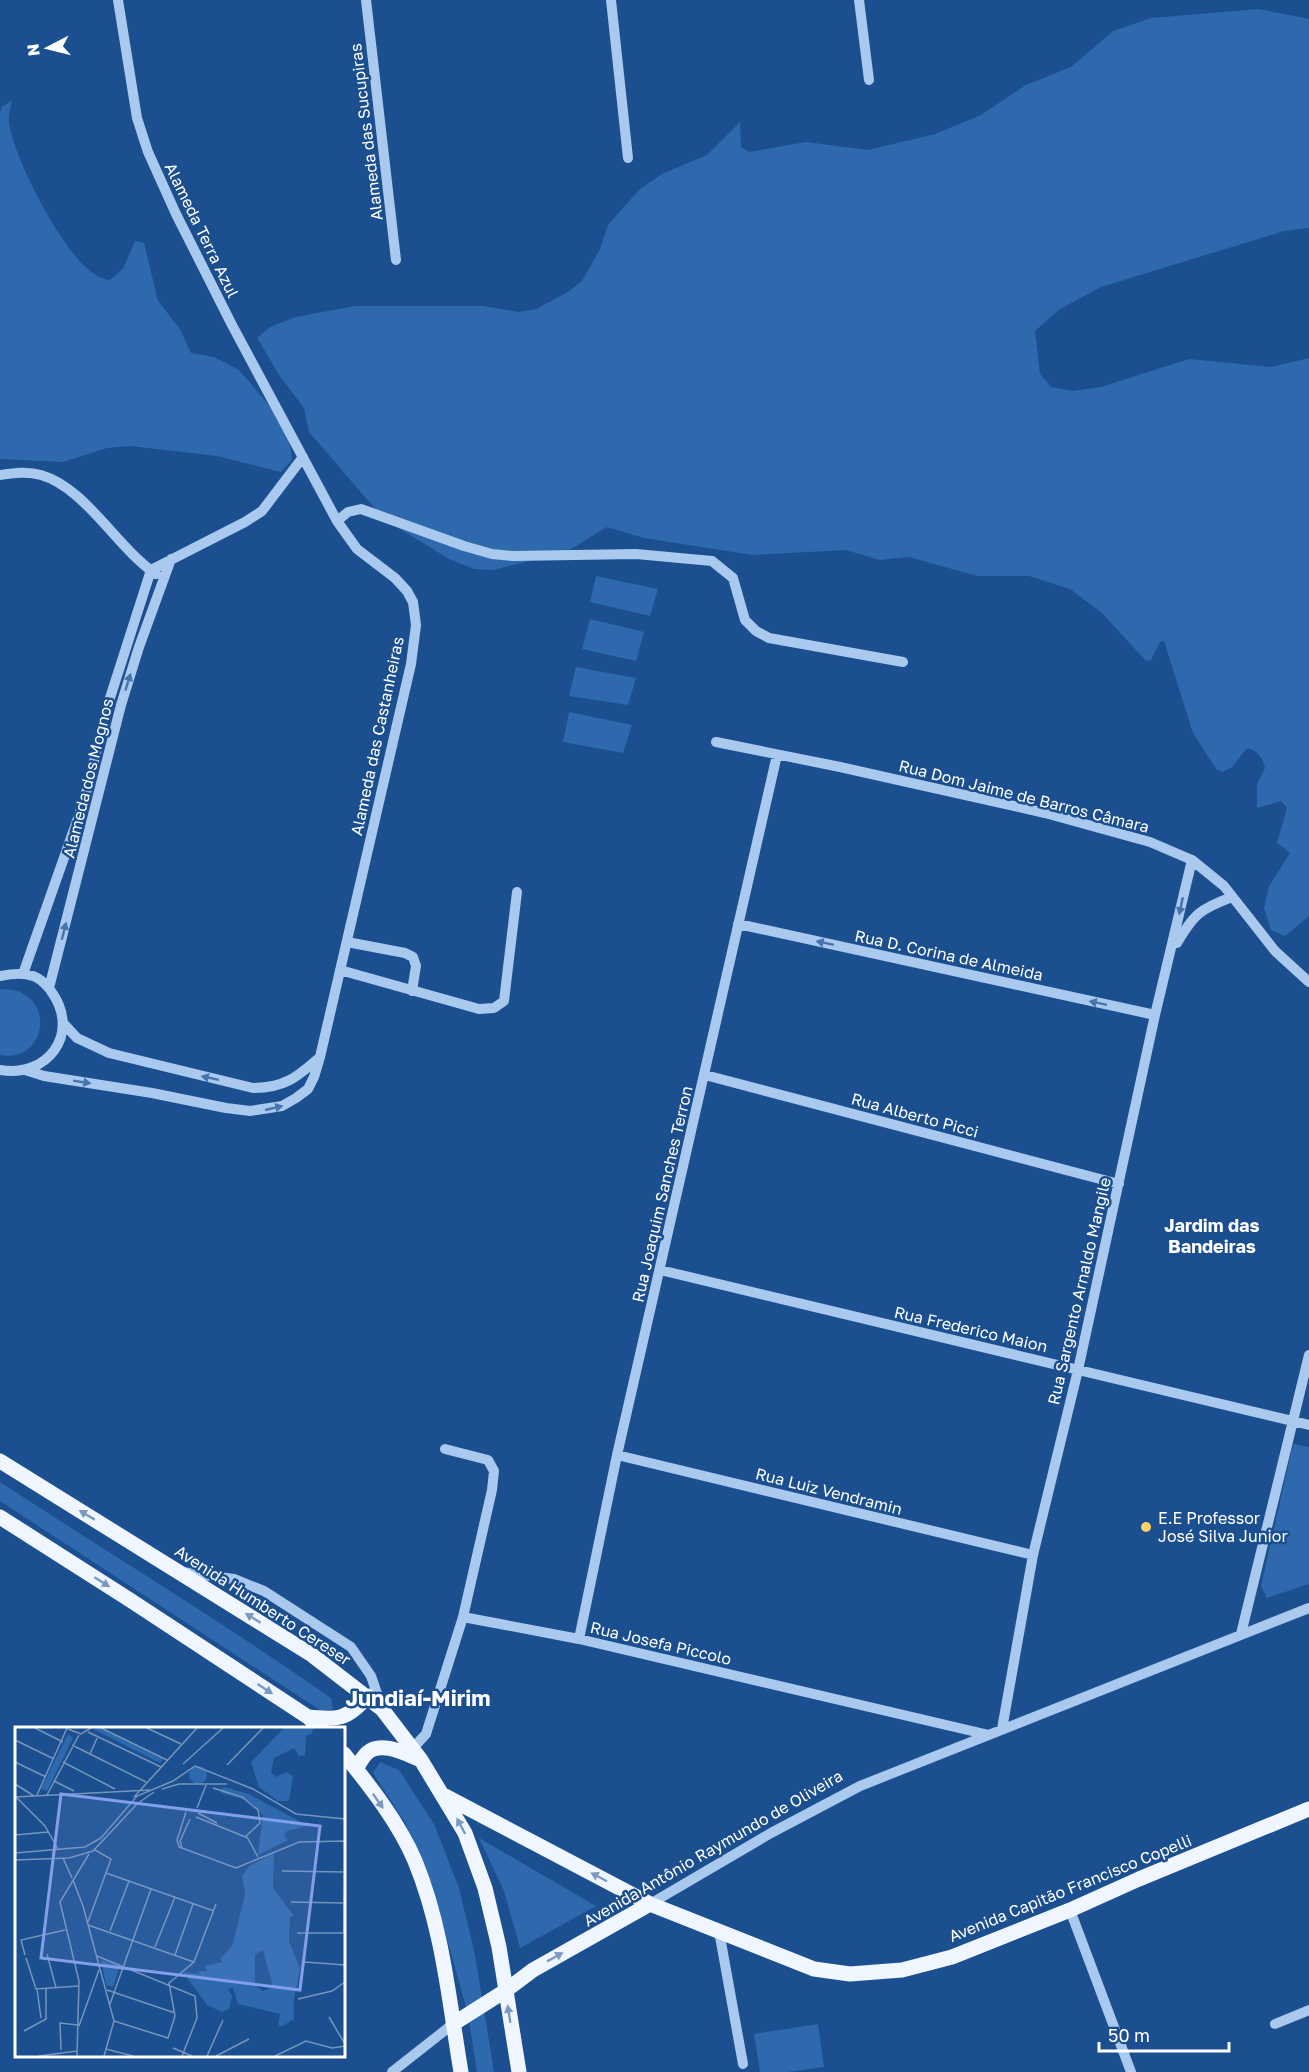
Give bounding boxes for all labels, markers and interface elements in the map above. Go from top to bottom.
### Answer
north arrow [18,18,78,78]
street label: Alameda das Sucupiras [345,42,387,222]
text: N [22,43,44,57]
street label: Alameda Terra Azul [161,159,243,301]
street label: Alameda das Castanheiras [346,635,408,837]
one-way arrow [124,673,133,691]
street label: Alameda dos Mognos [58,696,118,860]
street label: Rua Dom Jaime de Barros Câmara [897,755,1151,837]
one-way arrow [1176,896,1186,915]
one-way arrow [59,922,69,941]
street label: Rua D. Corina de Almeida [853,925,1045,985]
one-way arrow [816,938,835,947]
one-way arrow [1088,998,1107,1007]
one-way arrow [201,1073,219,1083]
one-way arrow [72,1077,91,1086]
street label: Rua Joaquim Sanches Terron [627,1084,697,1304]
street label: Rua Alberto Picci [849,1088,981,1142]
one-way arrow [265,1102,283,1112]
street label: Rua Sargento Arnaldo Mangile [1043,1175,1115,1407]
district label: Jardim das Bandeiras [1164,1214,1260,1257]
street label: Rua Frederico Maion [892,1302,1050,1356]
street label: Rua Luiz Vendramin [754,1463,904,1519]
place label: E.E Professor José Silva Junior [1158,1508,1288,1546]
one-way arrow [79,1510,95,1521]
marker: E.E Professor José Silva Junior [1139,1520,1153,1534]
street label: Avenida Humberto Cereser [171,1541,355,1669]
one-way arrow [94,1577,111,1588]
one-way arrow [245,1613,261,1624]
street label: Rua Josefa Piccolo [588,1617,734,1669]
one-way arrow [257,1684,273,1695]
district label: Jundiaí-Mirim [345,1684,491,1711]
inset map [15,1727,345,2057]
street label: Avenida Antônio Raymundo de Oliveira [580,1765,846,1931]
one-way arrow [372,1793,384,1809]
one-way arrow [456,1818,466,1835]
street label: Avenida Capitão Francisco Copelli [946,1830,1194,1946]
one-way arrow [590,1872,607,1882]
one-way arrow [546,1953,563,1963]
one-way arrow [505,2005,514,2024]
scale bar [1099,2015,1230,2053]
text: 50 m [1108,2024,1150,2046]

